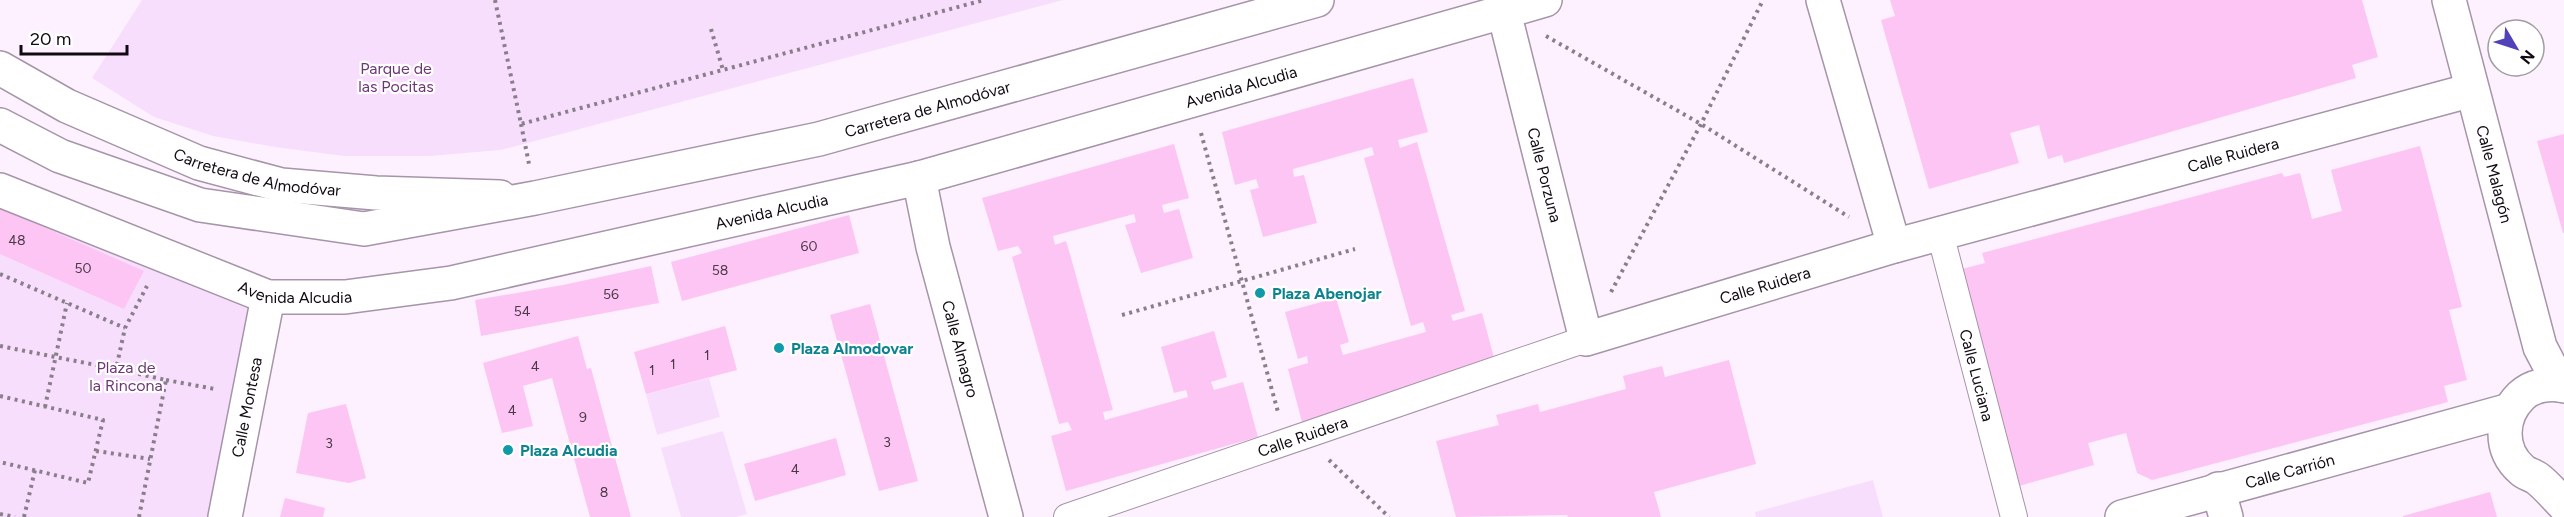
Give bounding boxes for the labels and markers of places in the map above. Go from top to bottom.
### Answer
place label: Plaza Abenojar [1272,284,1382,303]
marker: Plaza Abenojar [1253,286,1267,300]
place label: Plaza Almodovar [791,339,913,358]
marker: Plaza Almodovar [772,341,786,355]
place label: Plaza Alcudia [520,441,618,460]
marker: Plaza Alcudia [501,443,515,457]

